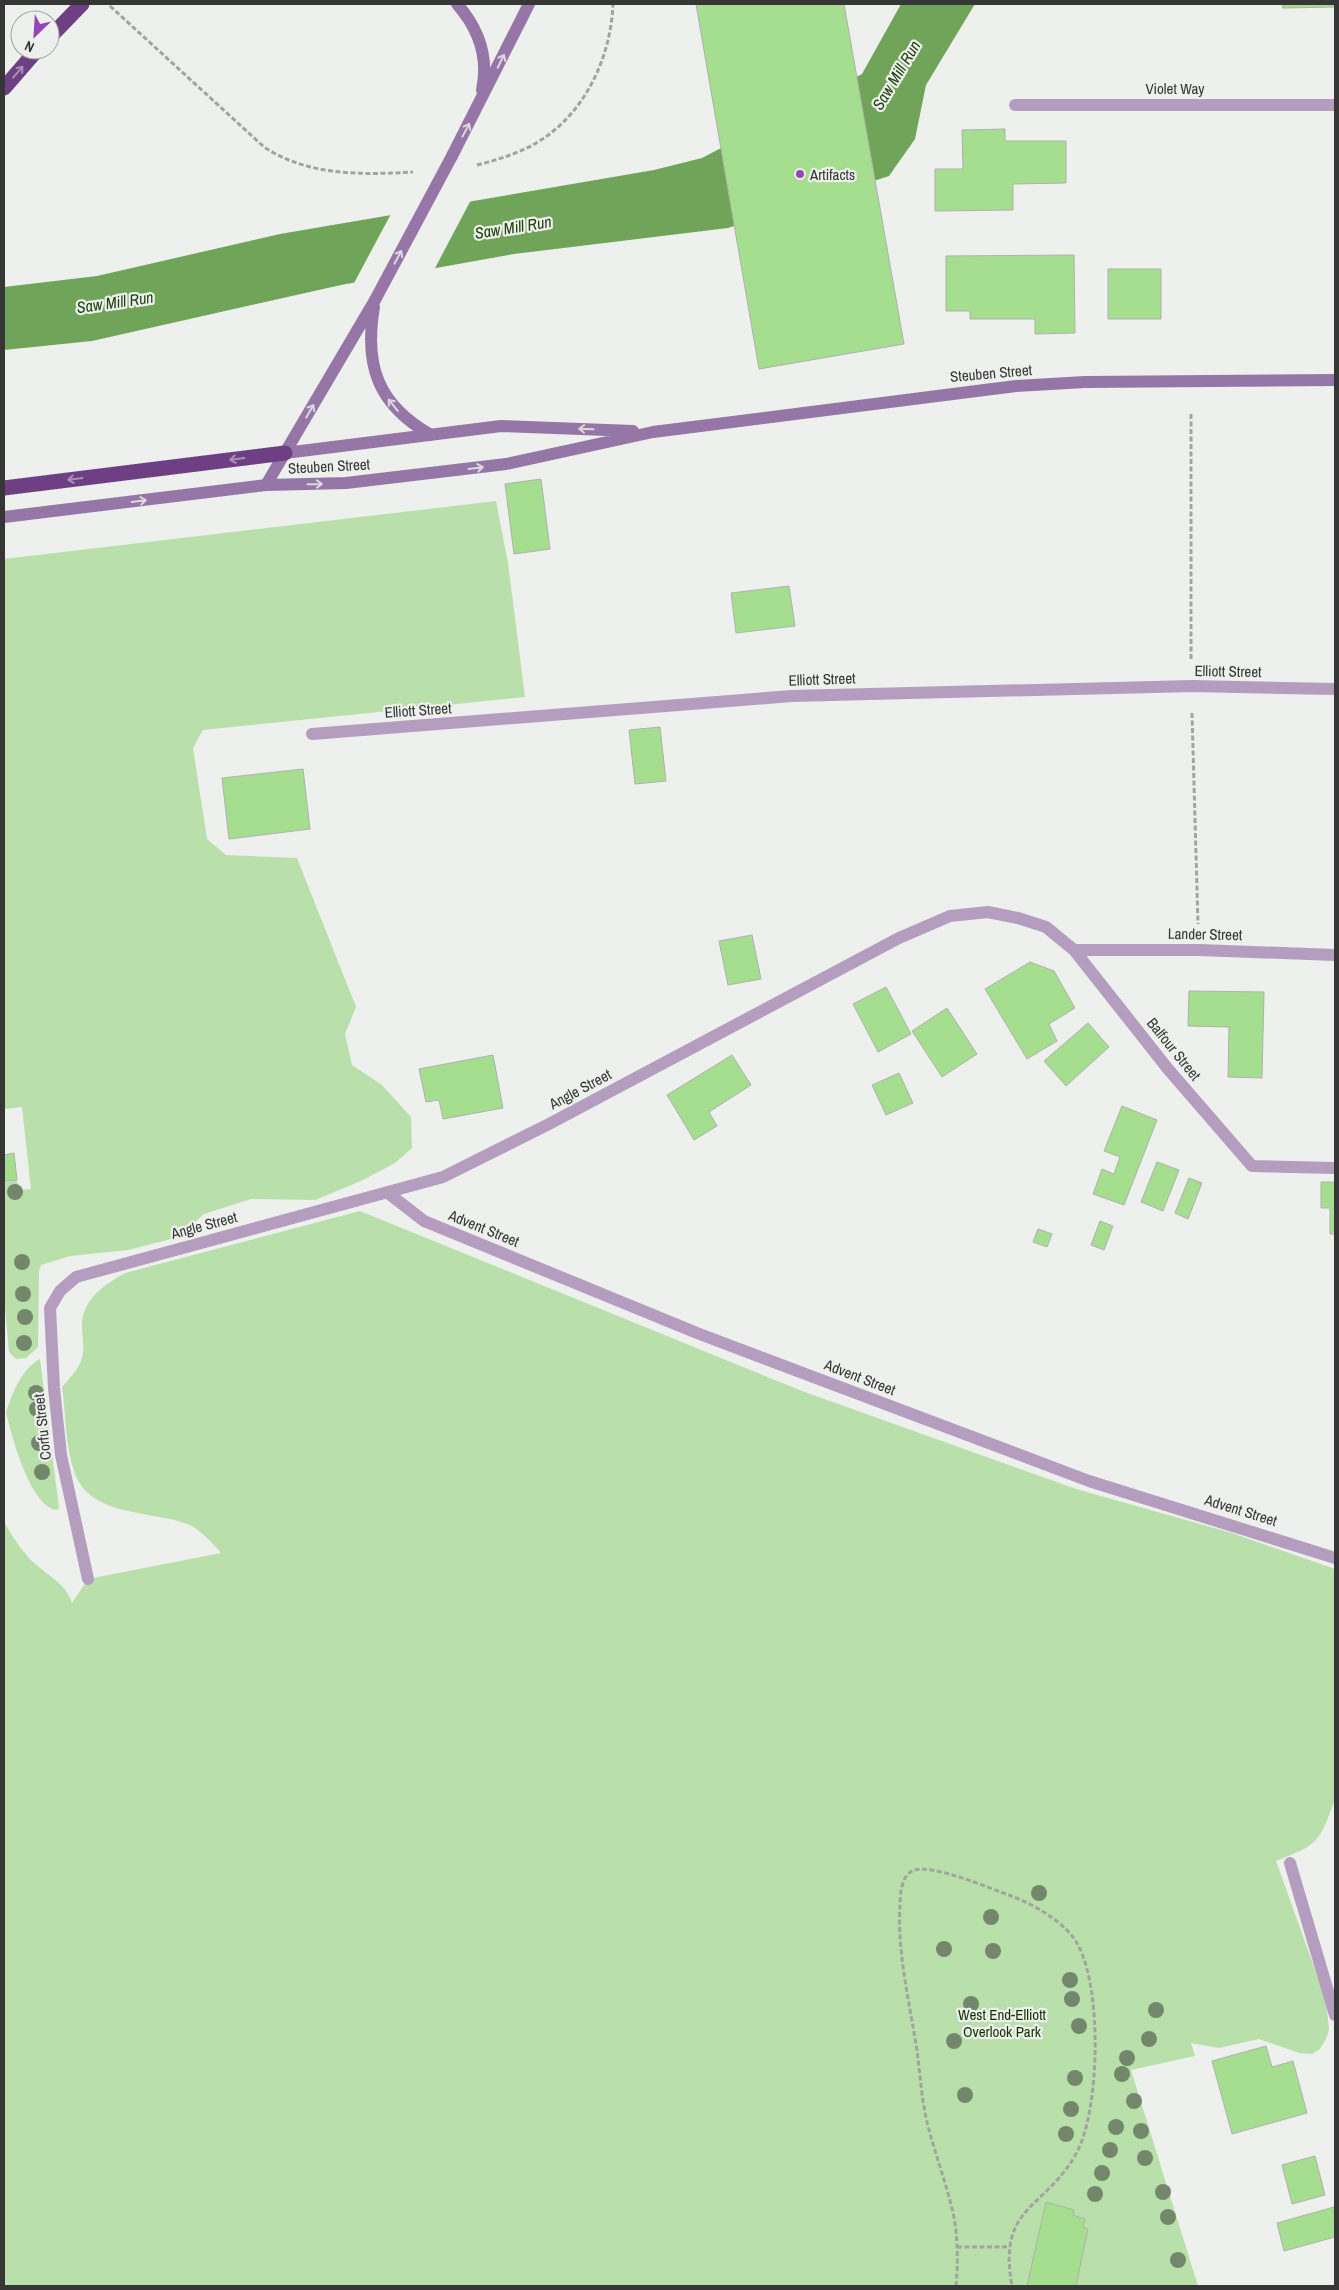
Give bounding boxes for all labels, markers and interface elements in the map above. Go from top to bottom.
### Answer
north arrow [10,10,60,60]
water label: Saw Mill Run [867,36,925,114]
text: N [22,37,37,57]
one-way arrow [497,54,506,69]
one-way arrow [12,65,24,78]
street label: Violet Way [1146,78,1205,99]
one-way arrow [462,123,471,138]
place label: Artifacts [809,164,855,185]
marker: Artifacts [794,168,806,180]
water label: Saw Mill Run [473,210,553,244]
one-way arrow [393,249,403,264]
water label: Saw Mill Run [75,286,155,318]
street label: Steuben Street [949,359,1033,387]
one-way arrow [388,398,399,411]
one-way arrow [305,404,315,419]
one-way arrow [579,425,595,434]
street label: Steuben Street [287,453,371,479]
one-way arrow [229,454,245,464]
one-way arrow [468,462,484,472]
one-way arrow [68,474,84,484]
one-way arrow [306,479,323,489]
one-way arrow [131,496,147,506]
street label: Elliott Street [1194,660,1262,682]
street label: Elliott Street [788,667,856,691]
street label: Elliott Street [384,697,453,723]
street label: Lander Street [1168,923,1243,945]
street label: Balfour Street [1142,1013,1206,1085]
street label: Angle Street [544,1064,615,1115]
street label: Advent Street [445,1204,523,1252]
street label: Angle Street [168,1206,240,1244]
street label: Advent Street [821,1353,899,1400]
street label: Corfu Street [28,1392,56,1461]
street label: Advent Street [1201,1489,1280,1531]
park label: West End-Elliott Overlook Park [958,2004,1047,2042]

